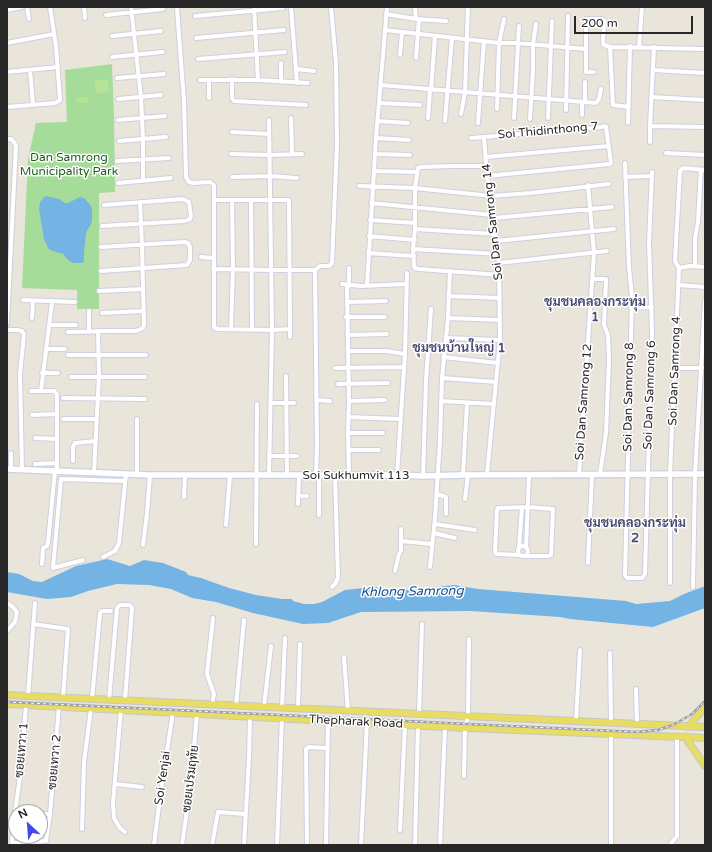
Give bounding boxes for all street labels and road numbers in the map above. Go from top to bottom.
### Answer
street label: Soi Thidinthong 7 [497,119,599,143]
street label: Soi Dan Samrong 14 [480,163,506,281]
street label: Soi Dan Samrong 4 [666,316,684,426]
street label: Soi Dan Samrong 6 [641,340,659,450]
street label: Soi Dan Samrong 8 [621,342,637,452]
street label: Soi Dan Samrong 12 [573,343,595,461]
street label: Soi Sukhumvit 113 [302,469,410,483]
street label: Thepharak Road [309,712,403,732]
street label: ซอยเทวา 1 [12,722,32,778]
street label: ซอยเทวา 2 [45,734,65,790]
street label: ซอยเปรมฤทัย [180,744,202,814]
street label: Soi Yenjai [152,750,174,806]

